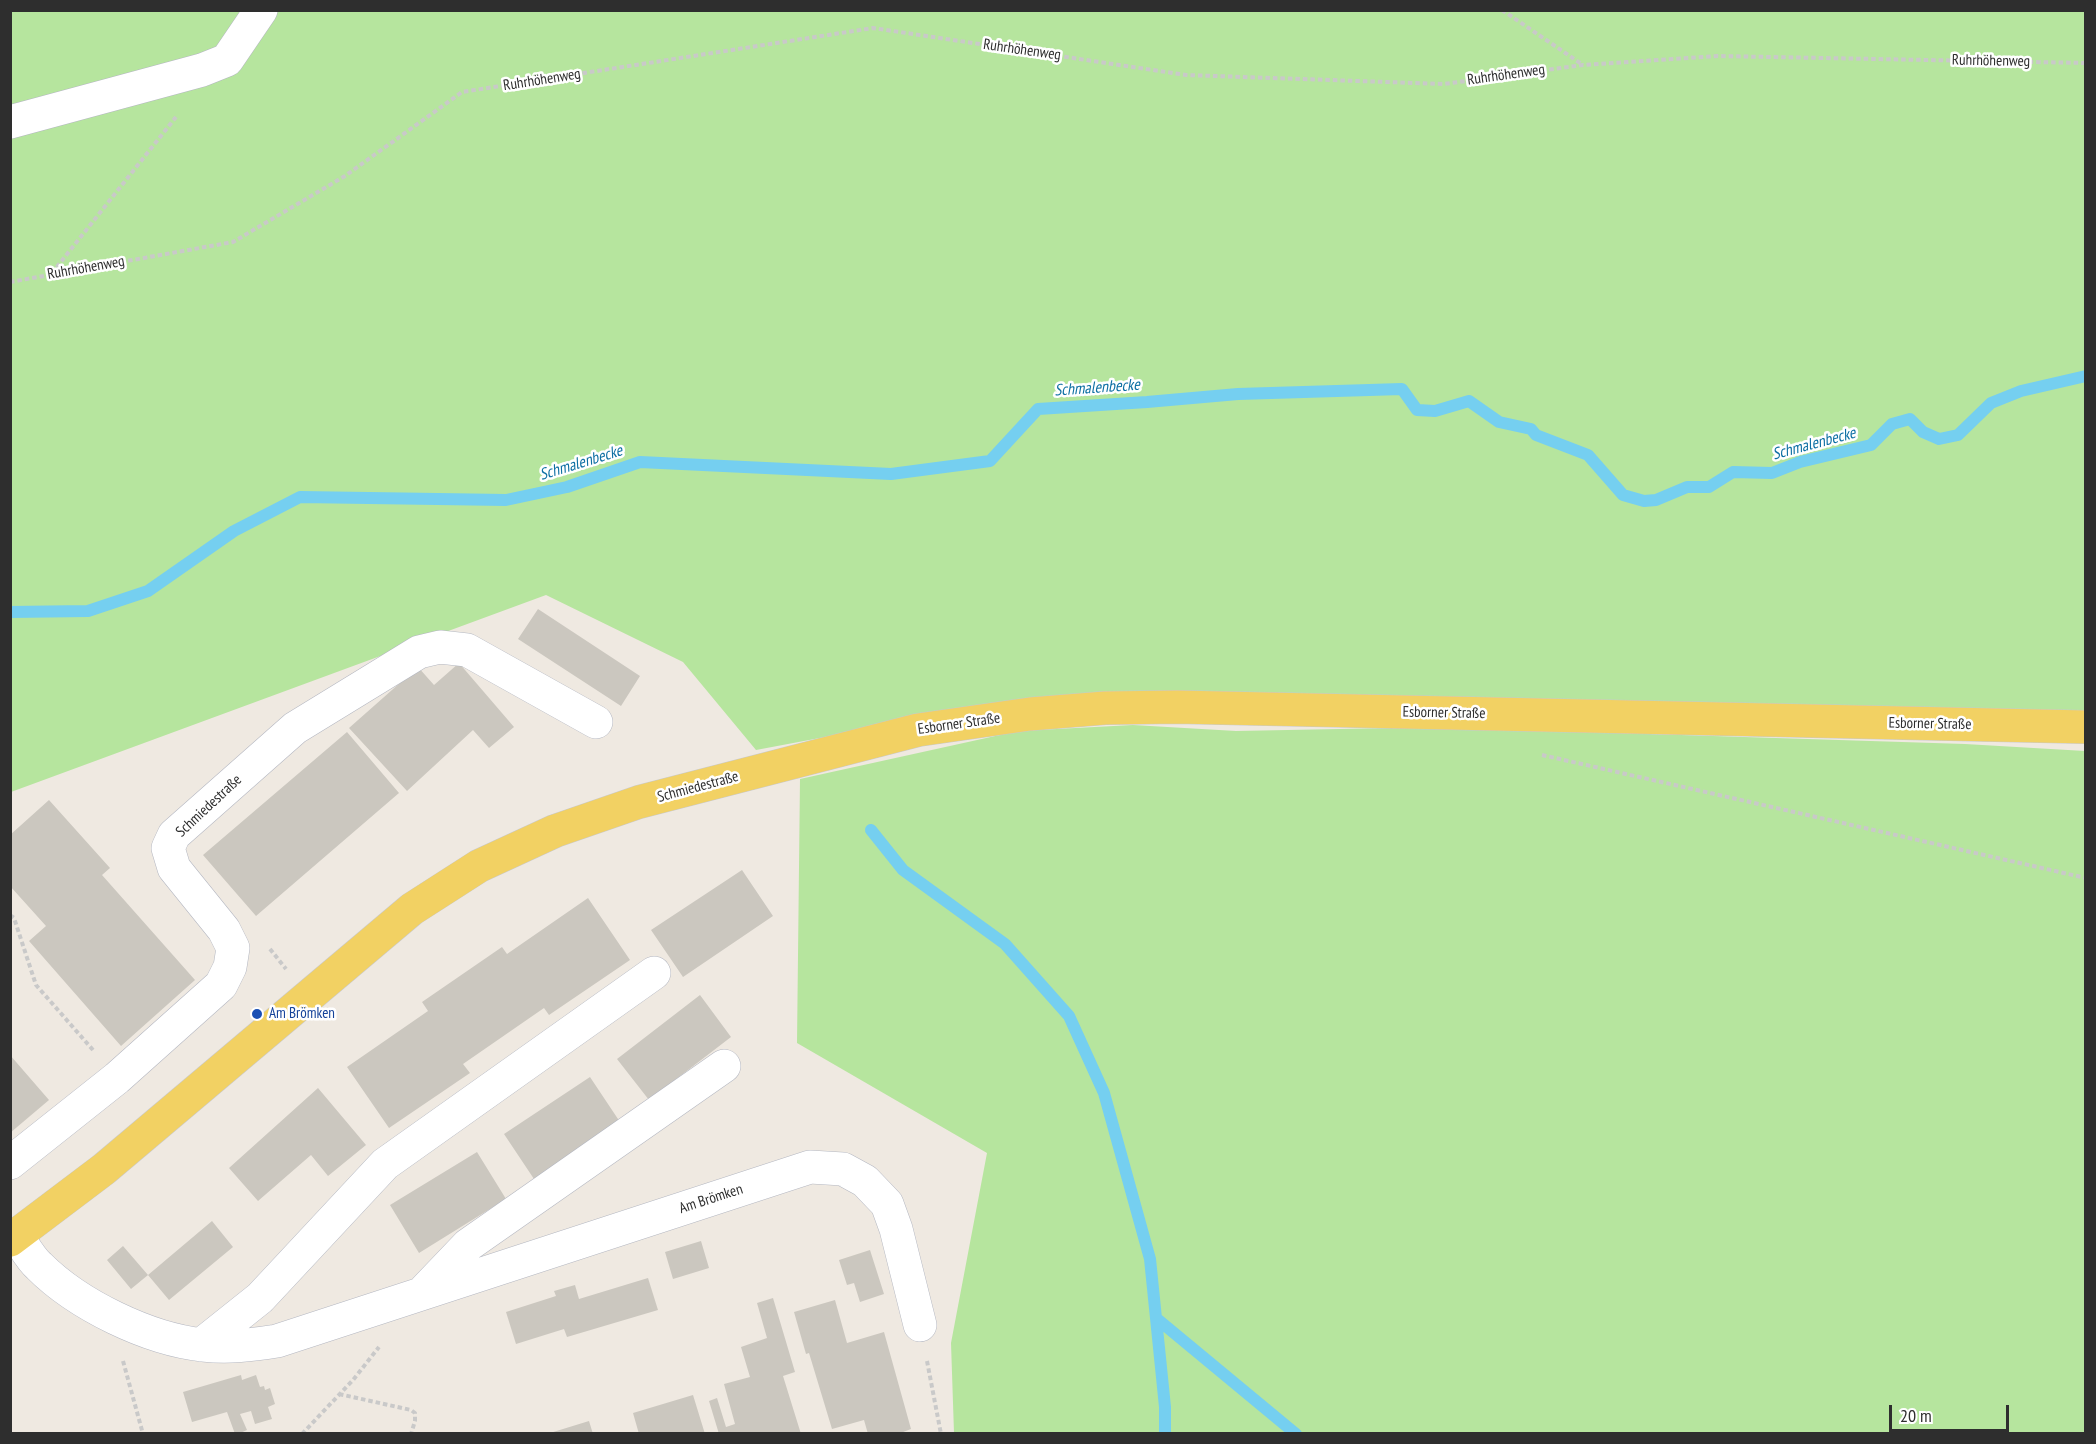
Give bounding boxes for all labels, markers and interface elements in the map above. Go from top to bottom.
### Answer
street label: Ruhrhöhenweg [982,36,1062,64]
street label: Ruhrhöhenweg [1952,51,2030,71]
street label: Ruhrhöhenweg [1466,61,1546,89]
street label: Ruhrhöhenweg [502,65,582,95]
street label: Ruhrhöhenweg [46,252,126,284]
water label: Schmalenbecke [1054,375,1140,401]
water label: Schmalenbecke [1770,424,1858,464]
water label: Schmalenbecke [537,441,625,485]
street label: Esborner Straße [1402,703,1486,723]
street label: Esborner Straße [917,709,1001,739]
street label: Esborner Straße [1888,714,1972,734]
street label: Schmiedestraße [656,768,740,806]
street label: Schmiedestraße [172,771,246,841]
place label: Am Brömken [269,1005,335,1023]
marker: Am Brömken [250,1007,264,1021]
street label: Am Brömken [677,1180,745,1218]
scale bar [1892,1393,2012,1431]
text: 20 m [1900,1404,1932,1427]

